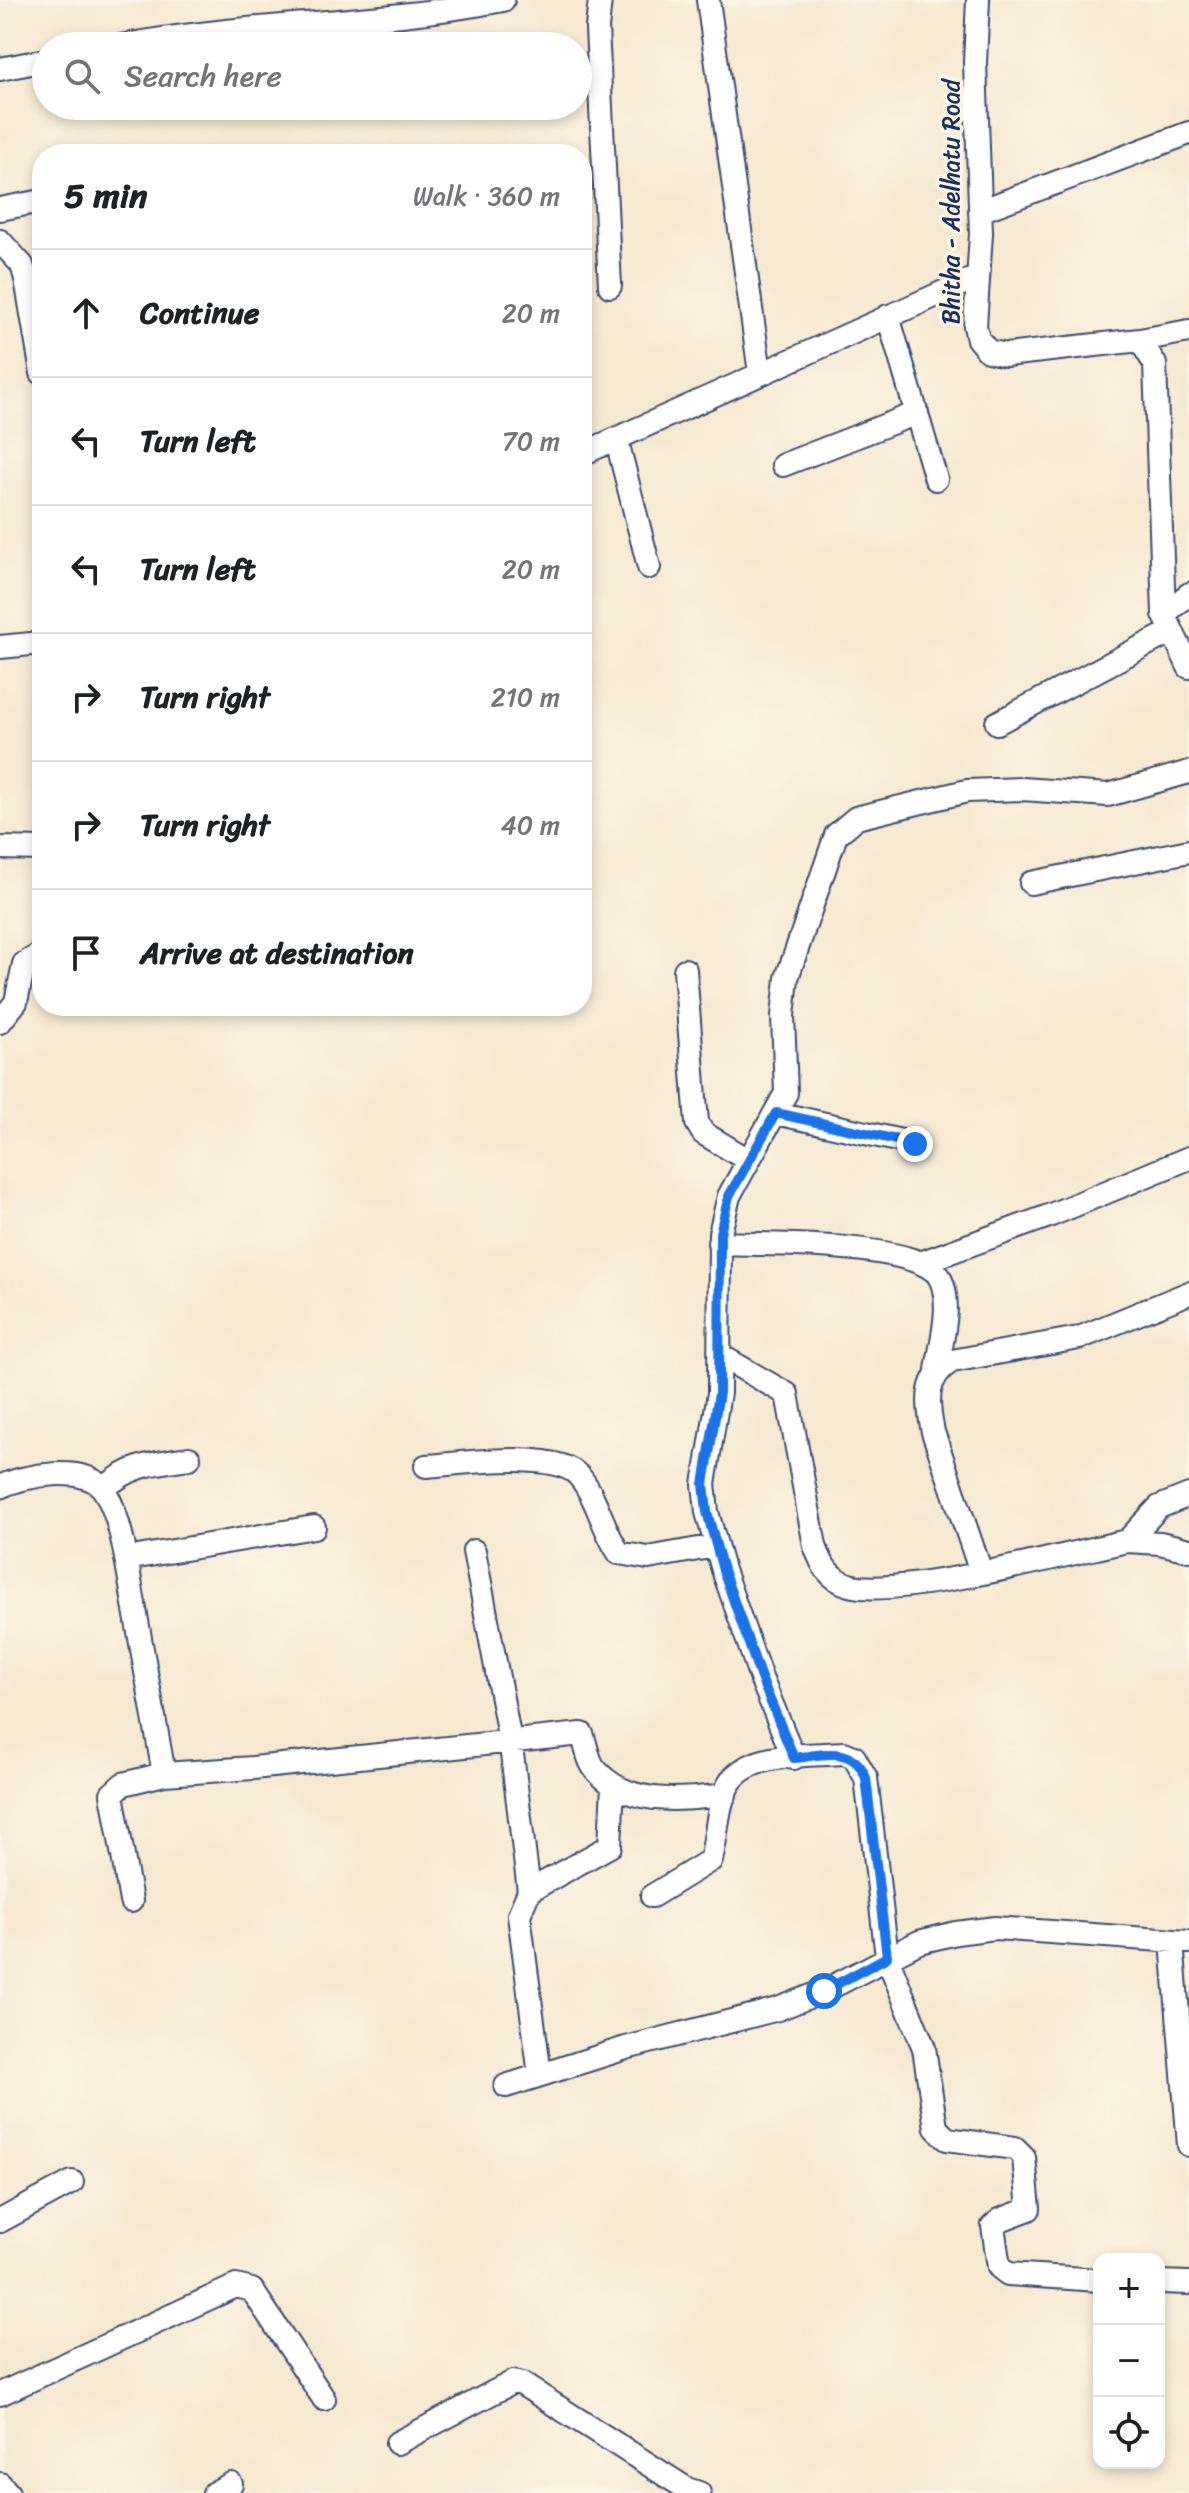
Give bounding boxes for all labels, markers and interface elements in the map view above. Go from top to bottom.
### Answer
search box [32,32,592,120]
text: Search here [124,49,282,103]
icon: search [60,54,104,98]
street label: Bhitha - Adelhatu Road [930,78,972,325]
text: 5 min [64,166,147,226]
text: Walk · 360 m [413,173,560,219]
text: Continue [140,286,259,340]
text: 20 m [502,290,560,336]
icon: ahead [64,291,108,335]
text: Turn left [140,414,256,468]
text: 70 m [502,418,560,464]
icon: left [64,419,108,463]
text: Turn left [140,542,256,596]
text: 20 m [502,546,560,592]
icon: left [64,547,108,591]
text: Turn right [140,670,270,724]
text: 210 m [491,674,560,720]
icon: right [64,675,108,719]
text: Turn right [140,798,270,852]
text: 40 m [501,802,560,848]
icon: right [64,803,108,847]
text: Arrive at destination [140,926,414,980]
icon: arrive [64,931,108,975]
route end [897,1126,933,1162]
route start [806,1973,842,2009]
map controls [1093,2253,1165,2469]
button: + [1093,2253,1165,2325]
button: − [1093,2325,1165,2397]
button: locate [1093,2397,1165,2469]

